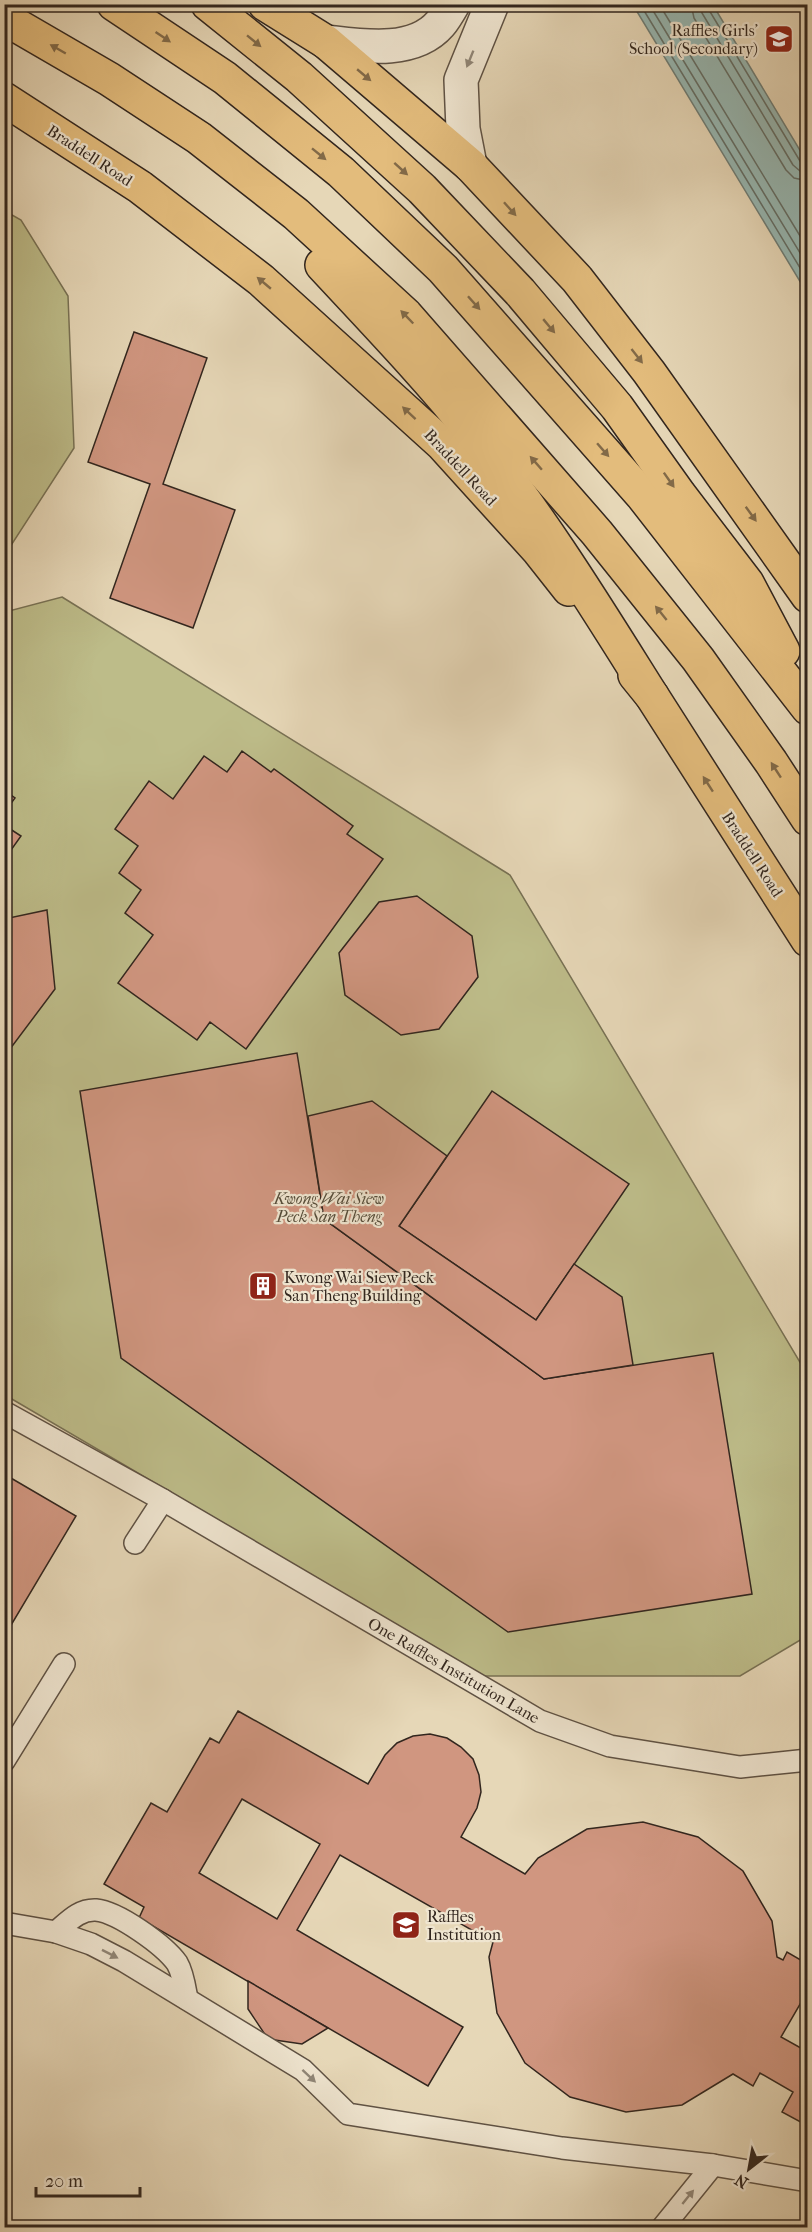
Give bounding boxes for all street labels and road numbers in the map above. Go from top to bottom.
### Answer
street label: Braddell Road [44,121,136,190]
street label: Braddell Road [420,425,501,510]
street label: Braddell Road [718,808,787,901]
street label: One Raffles Institution Lane [365,1613,543,1727]

